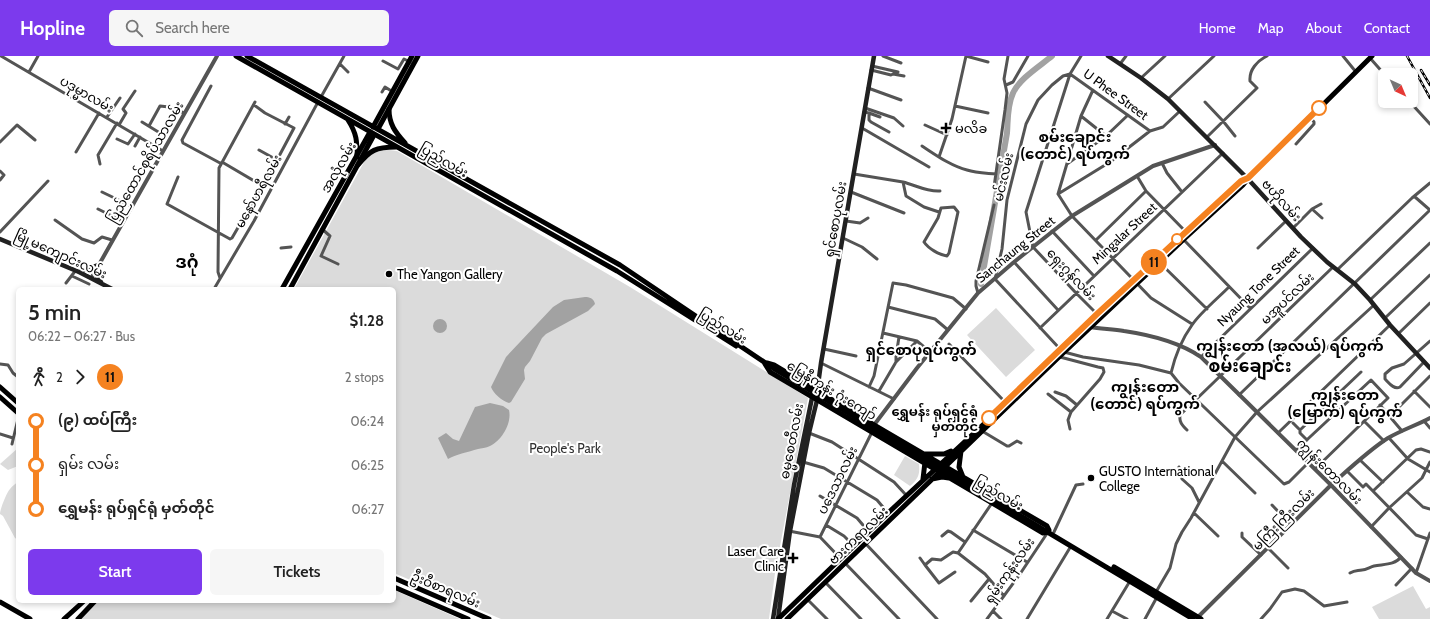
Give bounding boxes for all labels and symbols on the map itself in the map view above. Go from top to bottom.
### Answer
street label: U Phee Street [1080,65,1152,123]
north arrow [1378,68,1418,108]
street label: ပဒုမ္မာလမ်း [55,72,117,119]
street label: ပြည်ထောင်စုရိပ်သာလမ်း [104,98,189,227]
unlabelled marker [1311,100,1327,116]
place label: မလိခ [955,120,987,136]
marker: မလိခ [940,122,952,134]
district label: စမ်းချောင်း (တောင်) ရပ်ကွက် [1020,127,1130,166]
street label: အလုံလမ်း [317,139,362,197]
street label: ပြည်လမ်း [415,140,471,183]
street label: မနော်ဟရီလမ်း [231,151,287,232]
street label: မင်းလမ်း [990,151,1016,203]
street label: ဗဟိုလမ်း [1257,176,1305,226]
street label: ရှင်စောပုလမ်း [820,180,852,259]
street label: Mingalar Street [1088,198,1160,267]
street label: Sanchaung Street [972,212,1058,286]
street label: မြို့မကျောင်းလမ်း [11,226,110,284]
unlabelled marker [1171,233,1183,245]
street label: Nyaung Tone Street [1213,242,1303,329]
street label: ရှေးဂွန်လမ်း [1042,245,1100,305]
line badge: 11 [1136,249,1172,275]
district label: ဒဂုံ [175,252,199,276]
place label: The Yangon Gallery [397,266,503,282]
marker: The Yangon Gallery [384,269,394,279]
street label: မအူပင်လမ်း [1257,269,1319,329]
street label: ပြည်လမ်း [694,305,750,349]
district label: ကျွန်းတော (အလယ်) ရပ်ကွက် [1196,336,1384,359]
district label: ရှင်စောပုရပ်ကွက် [865,340,977,362]
district label: စမ်းချောင်း [1209,354,1291,381]
street label: မြေနီကုန်း ဂုံးကျော် [783,357,880,426]
district label: ကျွန်းတော (တောင်) ရပ်ကွက် [1090,377,1200,416]
district label: ကျွန်းတော (မြောက်) ရပ်ကွက် [1287,385,1403,424]
street label: ဓမ္မစေတီလမ်း [776,402,809,481]
place label: ရွှေမန်း ရုပ်ရှင်ရုံ မှတ်တိုင် [892,402,978,438]
marker: ရွှေမန်း ရုပ်ရှင်ရုံ မှတ်တိုင် [981,410,997,426]
street label: ကျွန်းတောလမ်း [1291,435,1366,510]
park label: People's Park [529,440,601,456]
street label: ပဒေသာလမ်း [814,443,860,517]
place label: GUSTO International College [1099,463,1214,494]
street label: ပြည်လမ်း [970,473,1026,516]
marker: GUSTO International College [1086,473,1096,483]
street label: မကြီးကြီးလမ်း [1249,485,1319,555]
street label: ဗားကရာလမ်း [825,503,893,570]
street label: ရှမ်းကုန်းလမ်း [980,534,1040,608]
place label: Laser Care Clinic [727,543,784,574]
marker: Laser Care Clinic [787,552,799,564]
street label: ဦးဝီစာရလမ်း [408,567,483,613]

